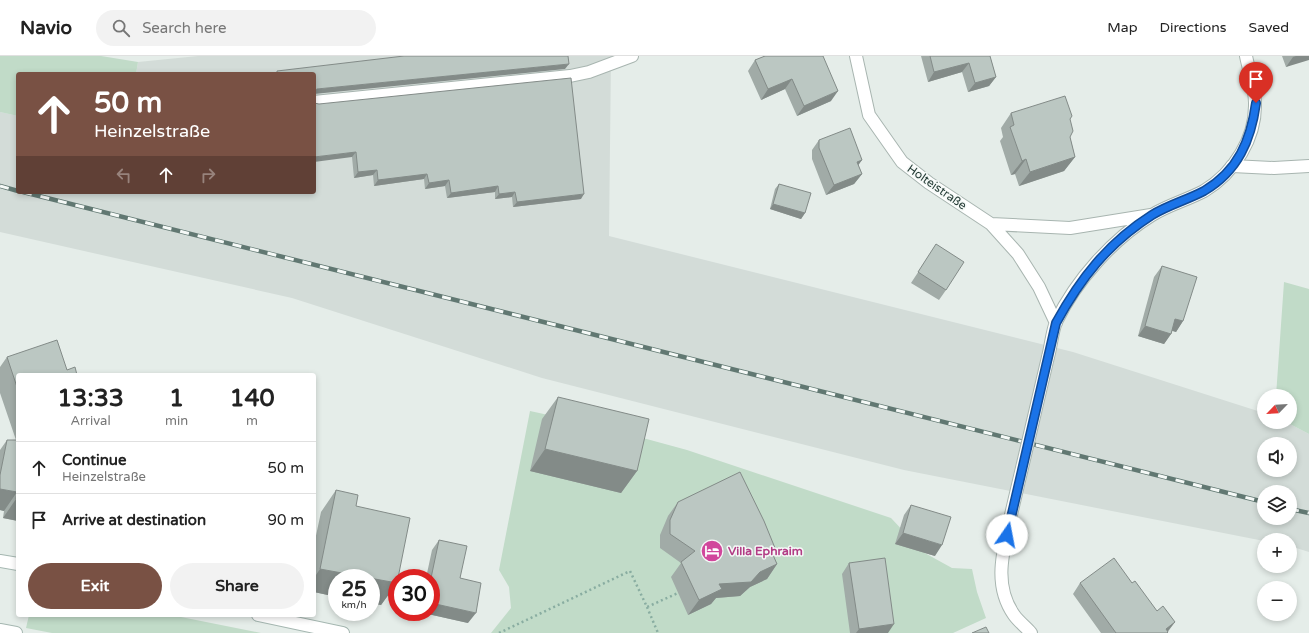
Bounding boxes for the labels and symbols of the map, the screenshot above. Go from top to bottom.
pin [1239,62,1273,103]
street label: Holteistraße [905,161,970,213]
north arrow [1257,389,1297,429]
position arrow [986,514,1028,556]
hotel icon: Villa Ephraim [699,538,725,564]
place label: Villa Ephraim [728,544,803,559]
speed limit sign: 30 [388,569,440,621]

